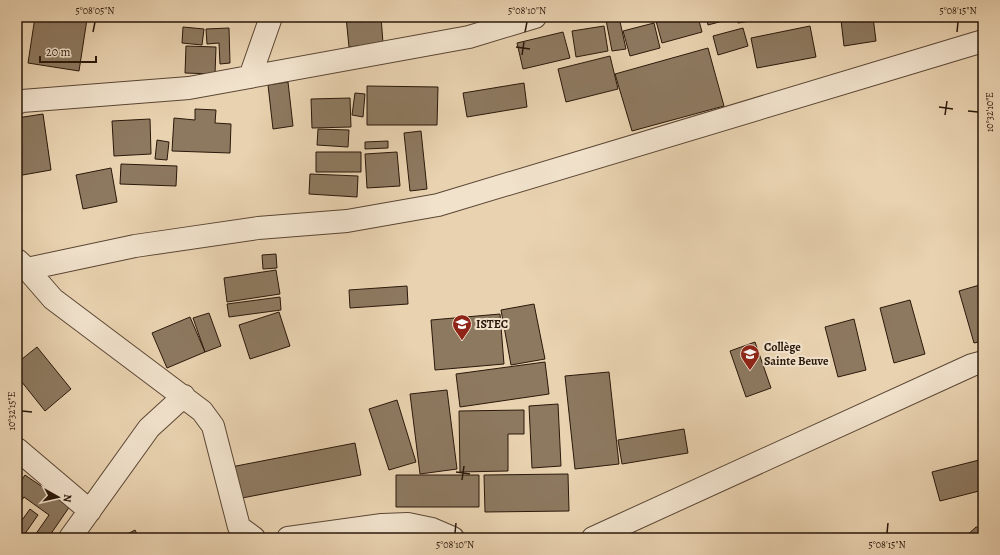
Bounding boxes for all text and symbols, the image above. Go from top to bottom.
text: 5°08'05"N [75,4,115,17]
text: 5°08'10"N [508,4,546,17]
text: 5°08'15"N [939,4,977,17]
scale bar [40,38,96,64]
text: 20 m [46,44,70,60]
text: 10°32'10"E [983,92,996,132]
school or university icon: ISTEC [451,313,473,341]
place label: ISTEC [476,316,508,332]
place label: Collège Sainte Beuve [764,339,829,369]
school or university icon: Collège Sainte Beuve [739,343,761,371]
text: 10°32'15"E [5,391,18,431]
north arrow [38,477,78,517]
text: N [59,493,75,503]
text: 5°08'10"N [436,538,474,551]
text: 5°08'15"N [868,538,906,551]

